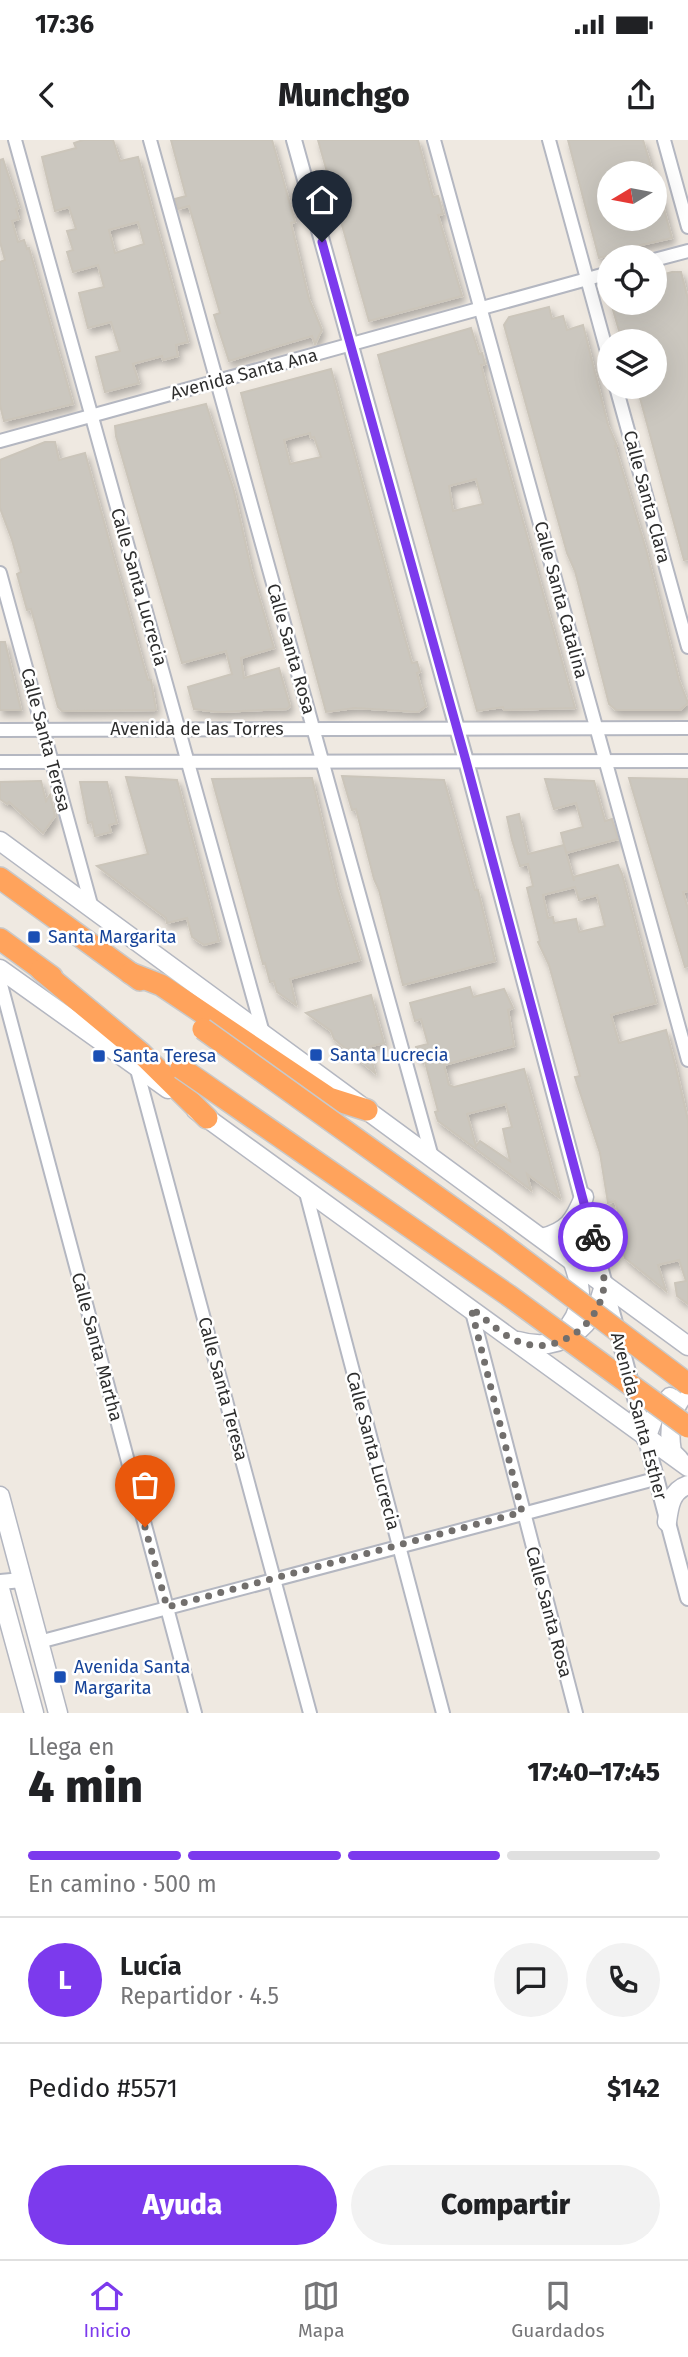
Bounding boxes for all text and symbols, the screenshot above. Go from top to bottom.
text: 17:36 [35,9,94,40]
icon: back [28,76,66,114]
text: Munchgo [278,76,410,114]
icon: share [622,76,660,114]
north arrow [597,161,667,231]
map controls [597,161,667,399]
pin [292,170,352,242]
icon: home [303,181,341,219]
button: locate [597,245,667,315]
button: layers [597,329,667,399]
street label: Avenida Santa Ana [168,344,320,404]
street label: Calle Santa Clara [619,428,675,566]
street label: Calle Santa Lucrecia [106,506,172,668]
street label: Calle Santa Catalina [529,519,593,681]
street label: Calle Santa Rosa [262,581,320,717]
street label: Calle Santa Teresa [16,666,76,814]
street label: Avenida de las Torres [110,718,284,740]
place label: Santa Margarita [48,926,177,948]
marker: Santa Margarita [26,929,42,945]
place label: Santa Lucrecia [330,1044,449,1066]
place label: Santa Teresa [113,1045,216,1067]
marker: Santa Lucrecia [308,1047,324,1063]
marker: Santa Teresa [91,1048,107,1064]
courier [558,1202,628,1272]
icon: bike [574,1218,612,1256]
street label: Calle Santa Martha [67,1270,127,1424]
street label: Calle Santa Teresa [193,1315,253,1463]
street label: Avenida Santa Esther [606,1330,672,1502]
street label: Calle Santa Lucrecia [341,1369,405,1533]
pin [115,1455,175,1527]
icon: bag [126,1466,164,1504]
street label: Calle Santa Rosa [521,1544,577,1680]
place label: Avenida Santa Margarita [74,1656,190,1699]
marker: Avenida Santa Margarita [52,1669,68,1685]
text: Llega en [28,1733,114,1761]
text: 17:40–17:45 [528,1757,660,1788]
text: 4 min [28,1759,143,1814]
text: En camino · 500 m [28,1870,217,1898]
button: chat [494,1943,568,2017]
button: phone [586,1943,660,2017]
text: Lucía [120,1951,182,1982]
text: L [58,1965,72,1996]
text: Repartidor · 4.5 [120,1982,279,2010]
text: Pedido #5571 [28,2073,178,2104]
text: $142 [607,2073,660,2104]
button: Ayuda [28,2165,337,2245]
button: Compartir [351,2165,660,2245]
tab: Inicio [83,2277,131,2342]
tab: Mapa [298,2277,344,2342]
tab: Guardados [511,2277,605,2342]

